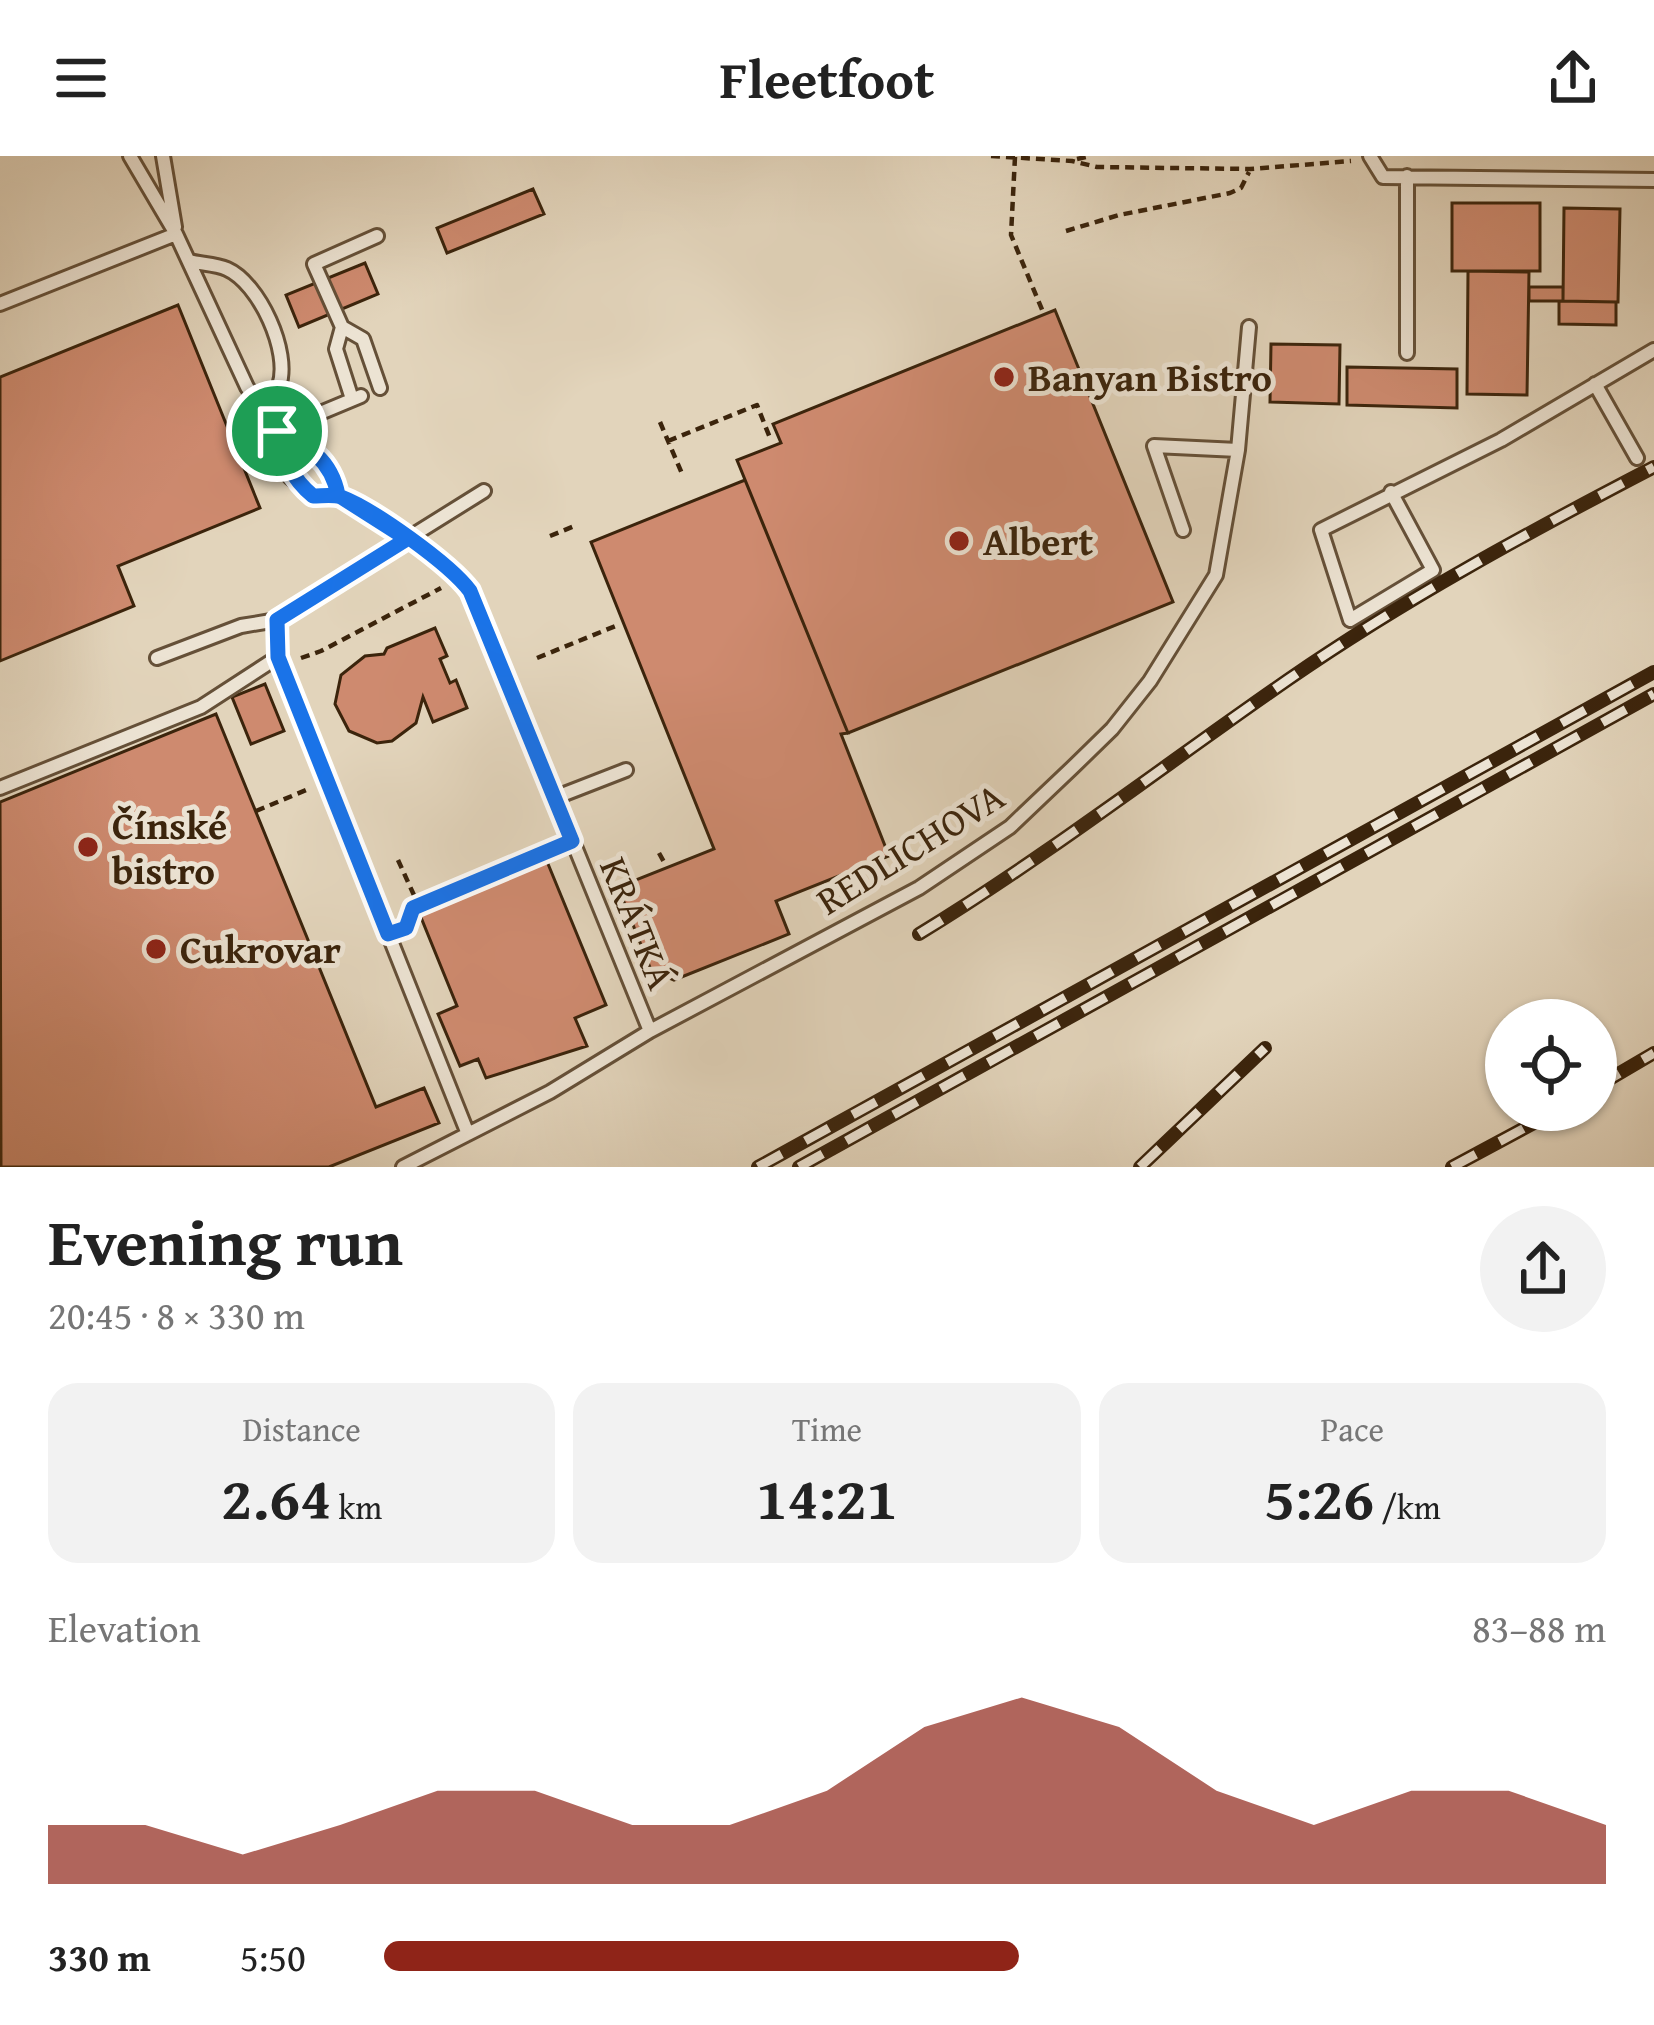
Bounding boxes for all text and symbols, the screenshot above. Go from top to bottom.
text: Fleetfoot [720,39,934,118]
icon: menu [48,45,114,111]
icon: share [1540,45,1606,111]
place label: Banyan Bistro [1028,348,1272,405]
marker: Banyan Bistro [991,364,1017,390]
pin [226,380,328,482]
icon: arrive [244,398,310,464]
place label: Albert [983,512,1093,569]
marker: Albert [946,528,972,554]
street label: REDLICHOVA [805,767,1015,928]
place label: Čínské bistro [112,796,227,898]
marker: Čínské bistro [75,834,101,860]
street label: KRÁTKÁ [586,848,691,998]
place label: Cukrovar [180,920,341,977]
marker: Cukrovar [143,936,169,962]
map controls [1485,999,1617,1131]
button: locate [1485,999,1617,1131]
text: Evening run [48,1192,403,1289]
button: share [1480,1206,1606,1332]
text: 20:45 · 8 × 330 m [48,1286,305,1343]
text: Distance [243,1405,361,1453]
text: Time [792,1405,862,1453]
text: Pace [1321,1405,1384,1453]
text: 2.64 [221,1453,331,1541]
text: 14:21 [756,1453,898,1541]
text: 5:26 [1264,1453,1374,1541]
text: km [331,1483,382,1531]
text: /km [1374,1483,1441,1531]
text: Elevation [48,1599,201,1656]
text: 83–88 m [1472,1599,1606,1656]
text: 330 m [48,1928,151,1985]
text: 5:50 [240,1928,306,1985]

